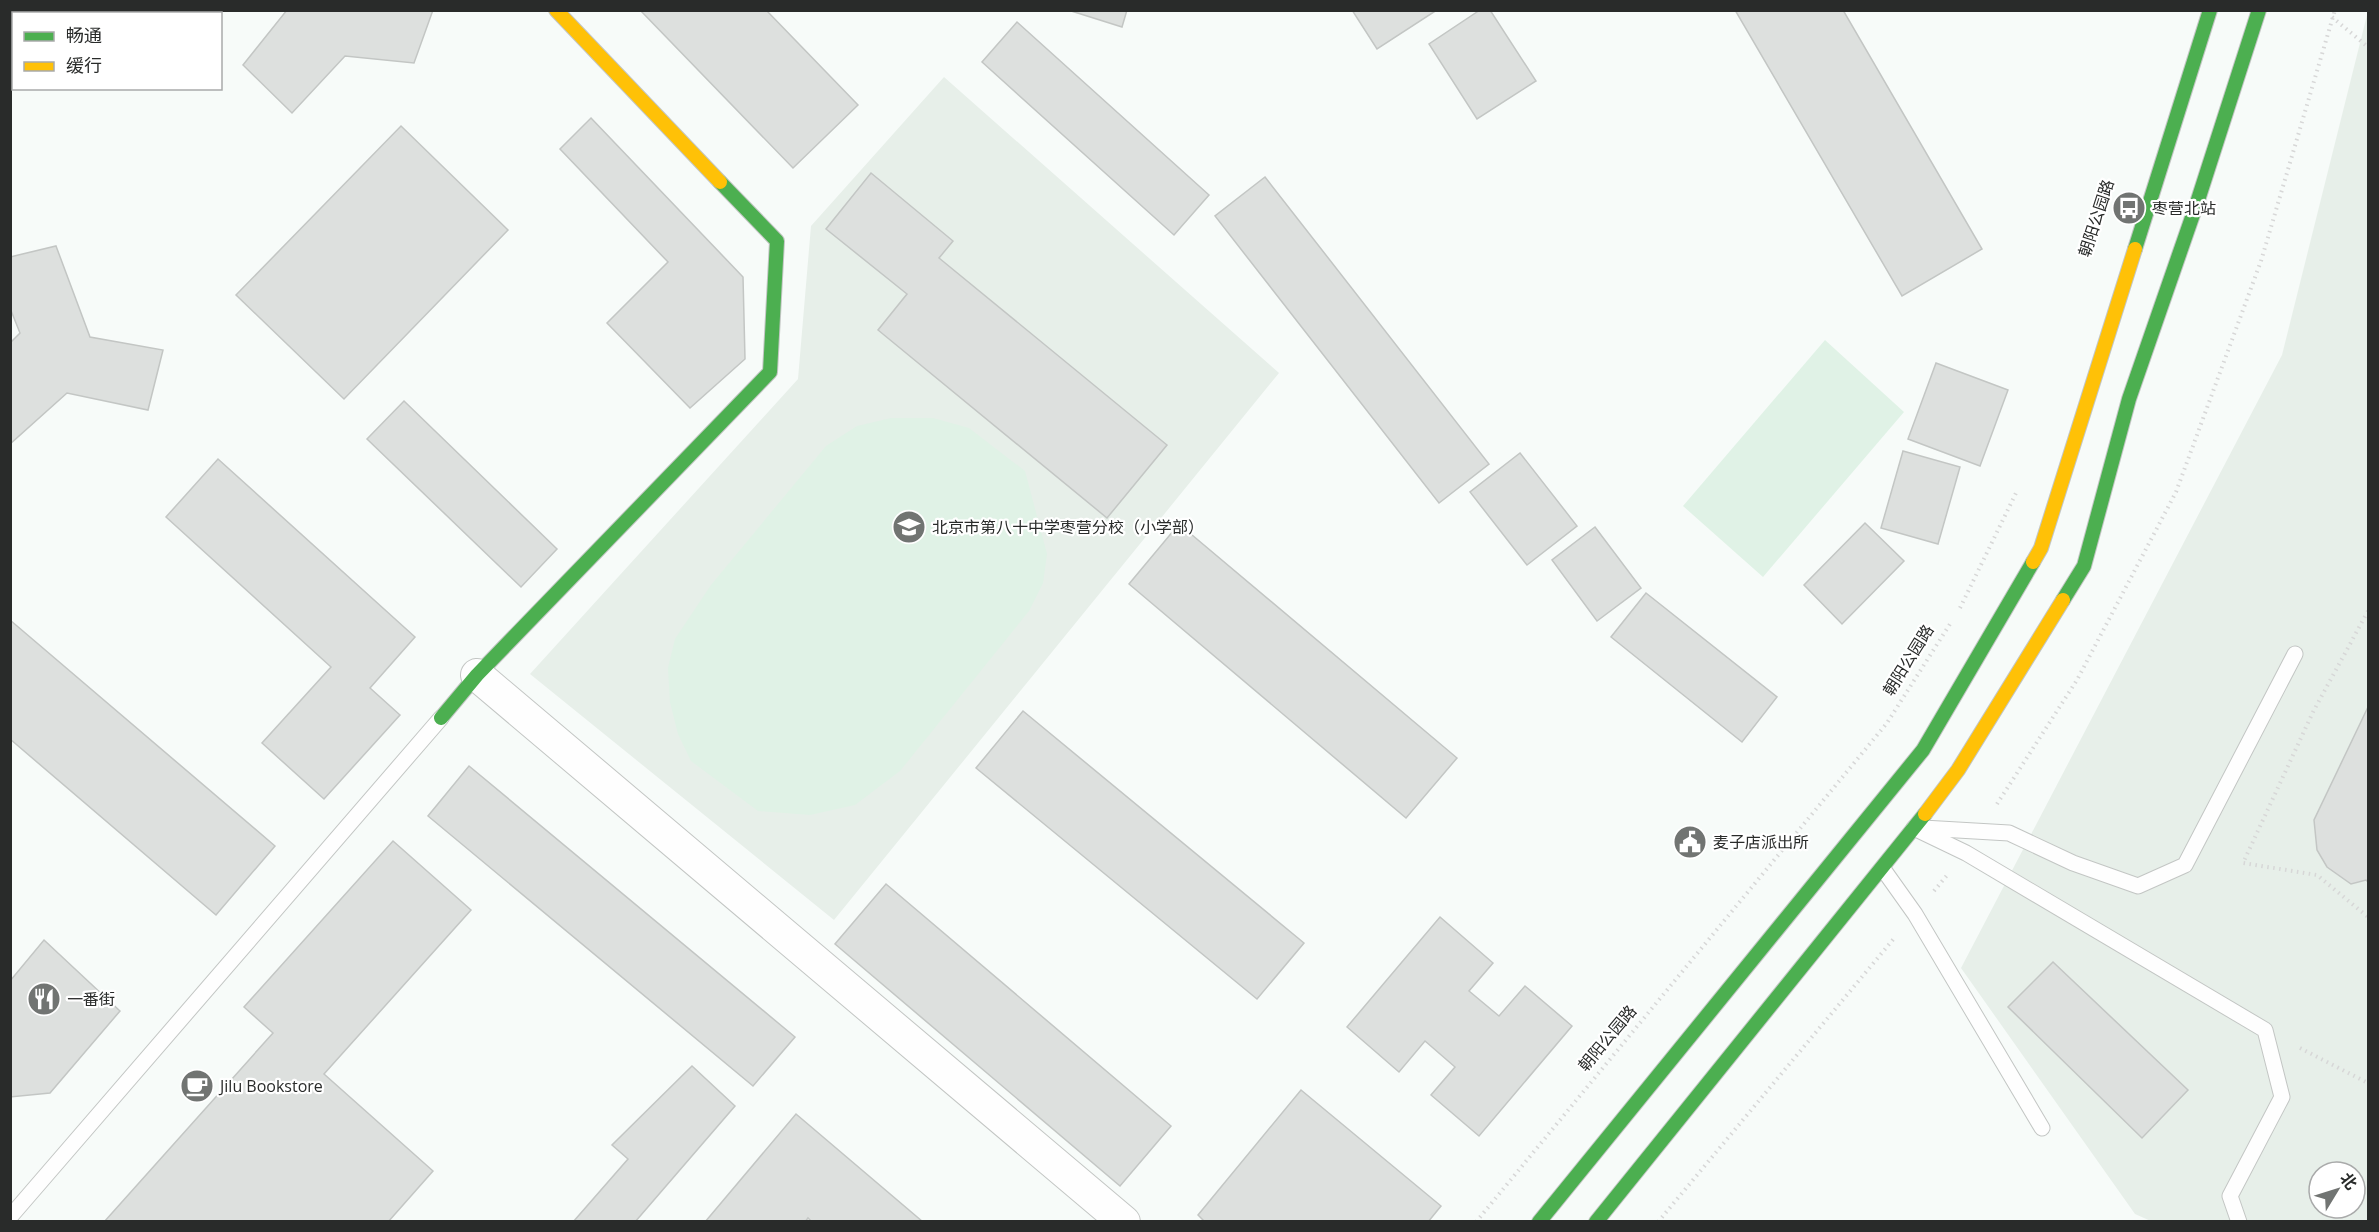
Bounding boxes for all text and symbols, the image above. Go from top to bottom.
legend [12,12,222,90]
text: 畅通 [66,23,102,47]
text: 缓行 [66,53,102,77]
street label: 朝阳公园路 [2073,177,2119,259]
bus stop icon: 枣营北站 [2111,190,2147,226]
place label: 枣营北站 [2152,197,2216,219]
school or university icon: 北京市第八十中学枣营分校（小学部） [891,509,927,545]
place label: 北京市第八十中学枣营分校（小学部） [932,516,1204,538]
street label: 朝阳公园路 [1877,620,1939,700]
public building icon: 麦子店派出所 [1672,824,1708,860]
place label: 麦子店派出所 [1713,831,1809,853]
restaurant icon: 一番街 [26,981,62,1017]
place label: 一番街 [67,988,115,1010]
street label: 朝阳公园路 [1573,1000,1641,1076]
cafe icon: Jilu Bookstore [179,1068,215,1104]
place label: Jilu Bookstore [218,1075,323,1097]
north arrow [2307,1160,2367,1220]
text: 北 [2335,1168,2362,1194]

